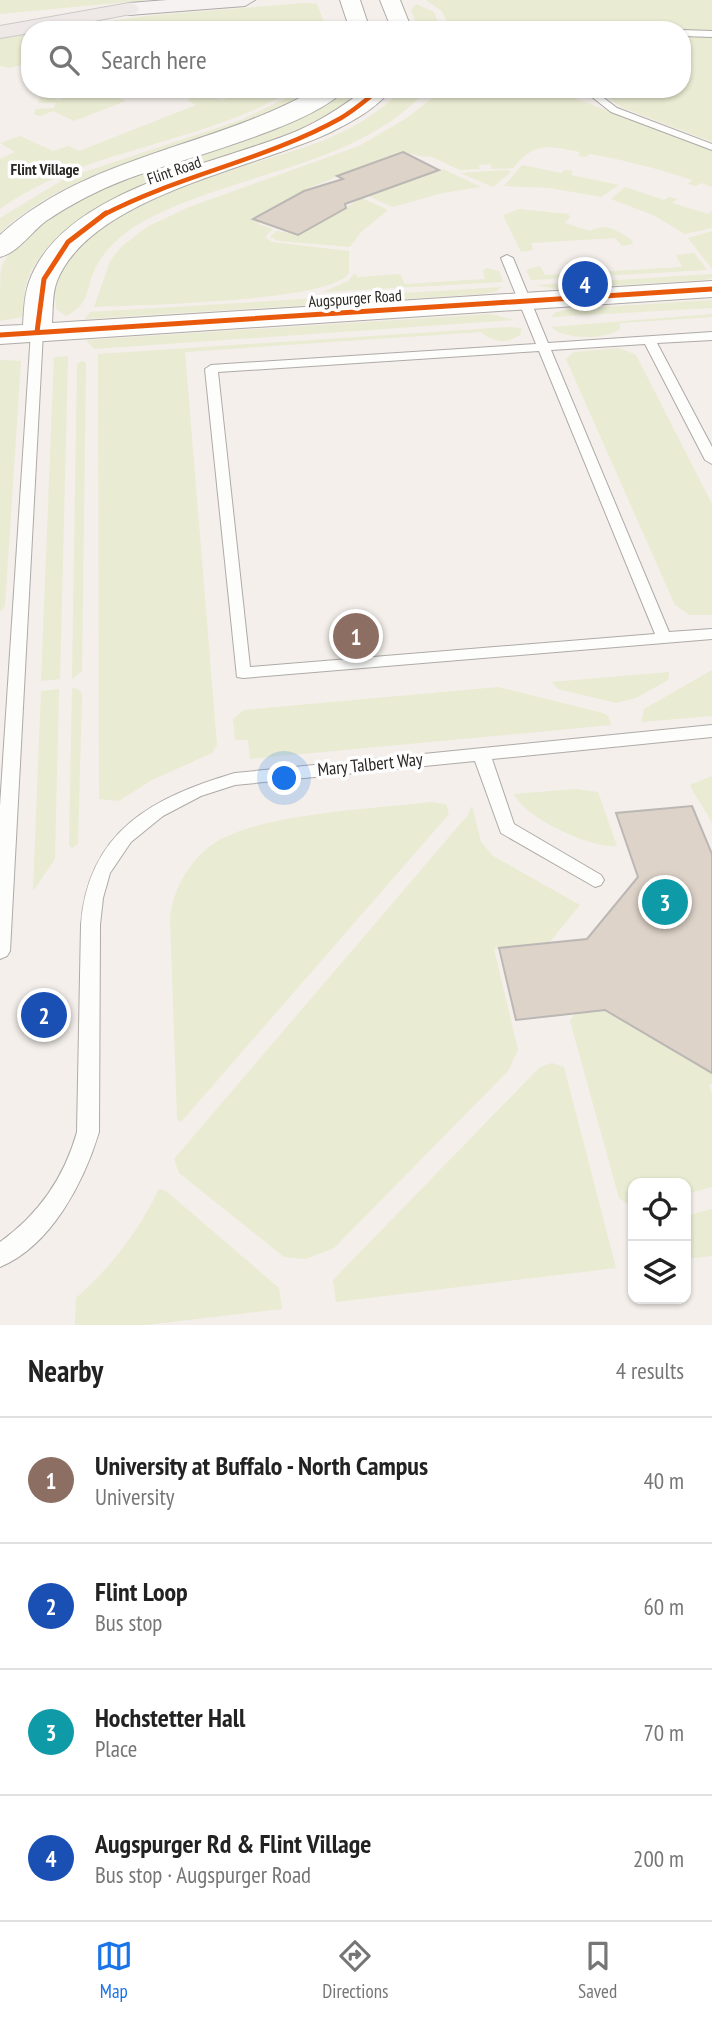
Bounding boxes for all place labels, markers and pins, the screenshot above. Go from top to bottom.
pin: 4 [562,258,608,310]
pin: 1 [333,610,379,662]
pin: 3 [642,876,688,928]
pin: 2 [21,989,67,1041]

